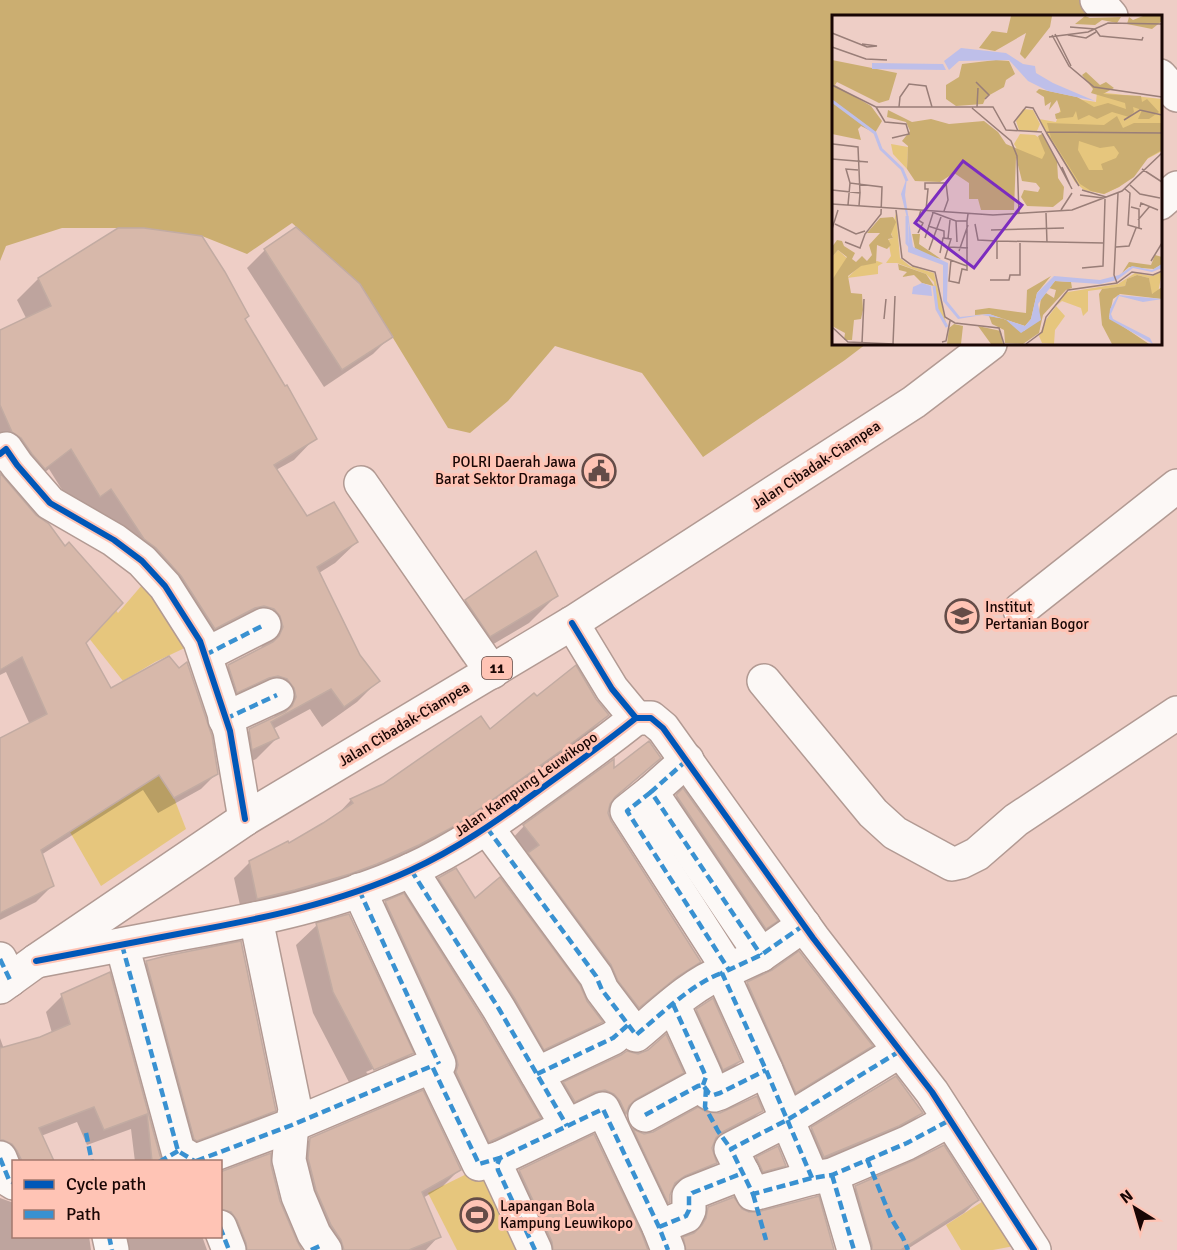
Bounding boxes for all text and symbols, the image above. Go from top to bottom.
inset map [832,15,1162,345]
street label: Jalan Cibadak-Ciampea [748,417,884,513]
place label: POLRI Daerah Jawa Barat Sektor Dramaga [435,453,576,488]
public building icon: POLRI Daerah Jawa Barat Sektor Dramaga [581,453,617,489]
school or university icon: Institut Pertanian Bogor [944,598,980,634]
place label: Institut Pertanian Bogor [985,598,1089,633]
road number: 11 [482,657,512,679]
street label: Jalan Cibadak-Ciampea [335,678,473,770]
street label: Jalan Kampung Leuwikopo [451,728,601,840]
legend [12,1160,222,1238]
text: Cycle path [66,1173,146,1195]
north arrow [1105,1178,1165,1238]
text: N [1116,1185,1137,1208]
sports icon: Lapangan Bola Kampung Leuwikopo [459,1197,495,1233]
place label: Lapangan Bola Kampung Leuwikopo [500,1197,633,1232]
text: Path [66,1203,101,1225]

